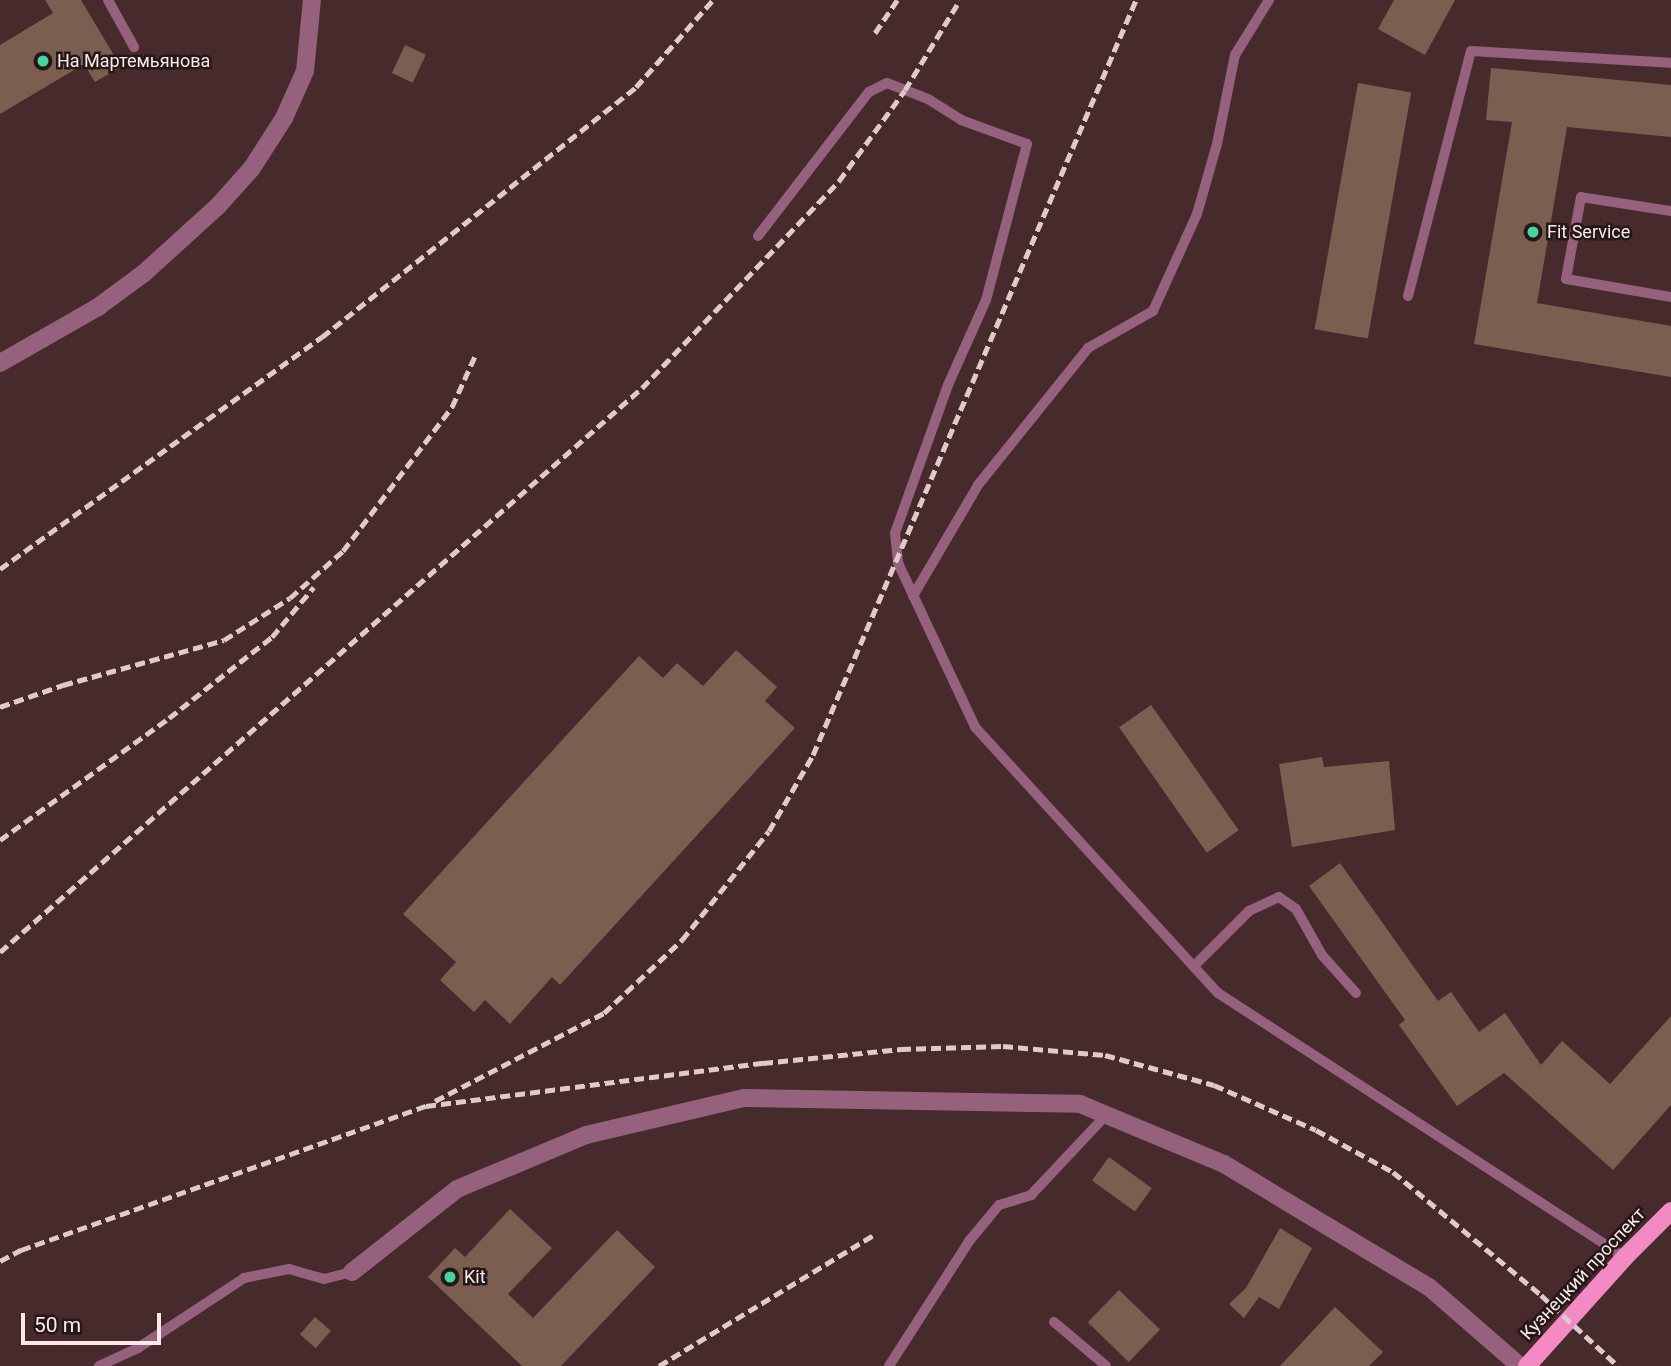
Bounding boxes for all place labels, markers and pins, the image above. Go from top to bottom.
place label: На Мартемьянова [57,50,210,72]
marker: На Мартемьянова [35,53,51,69]
place label: Fit Service [1547,221,1630,243]
marker: Fit Service [1525,224,1541,240]
place label: Kit [464,1266,486,1288]
marker: Kit [442,1269,458,1285]

